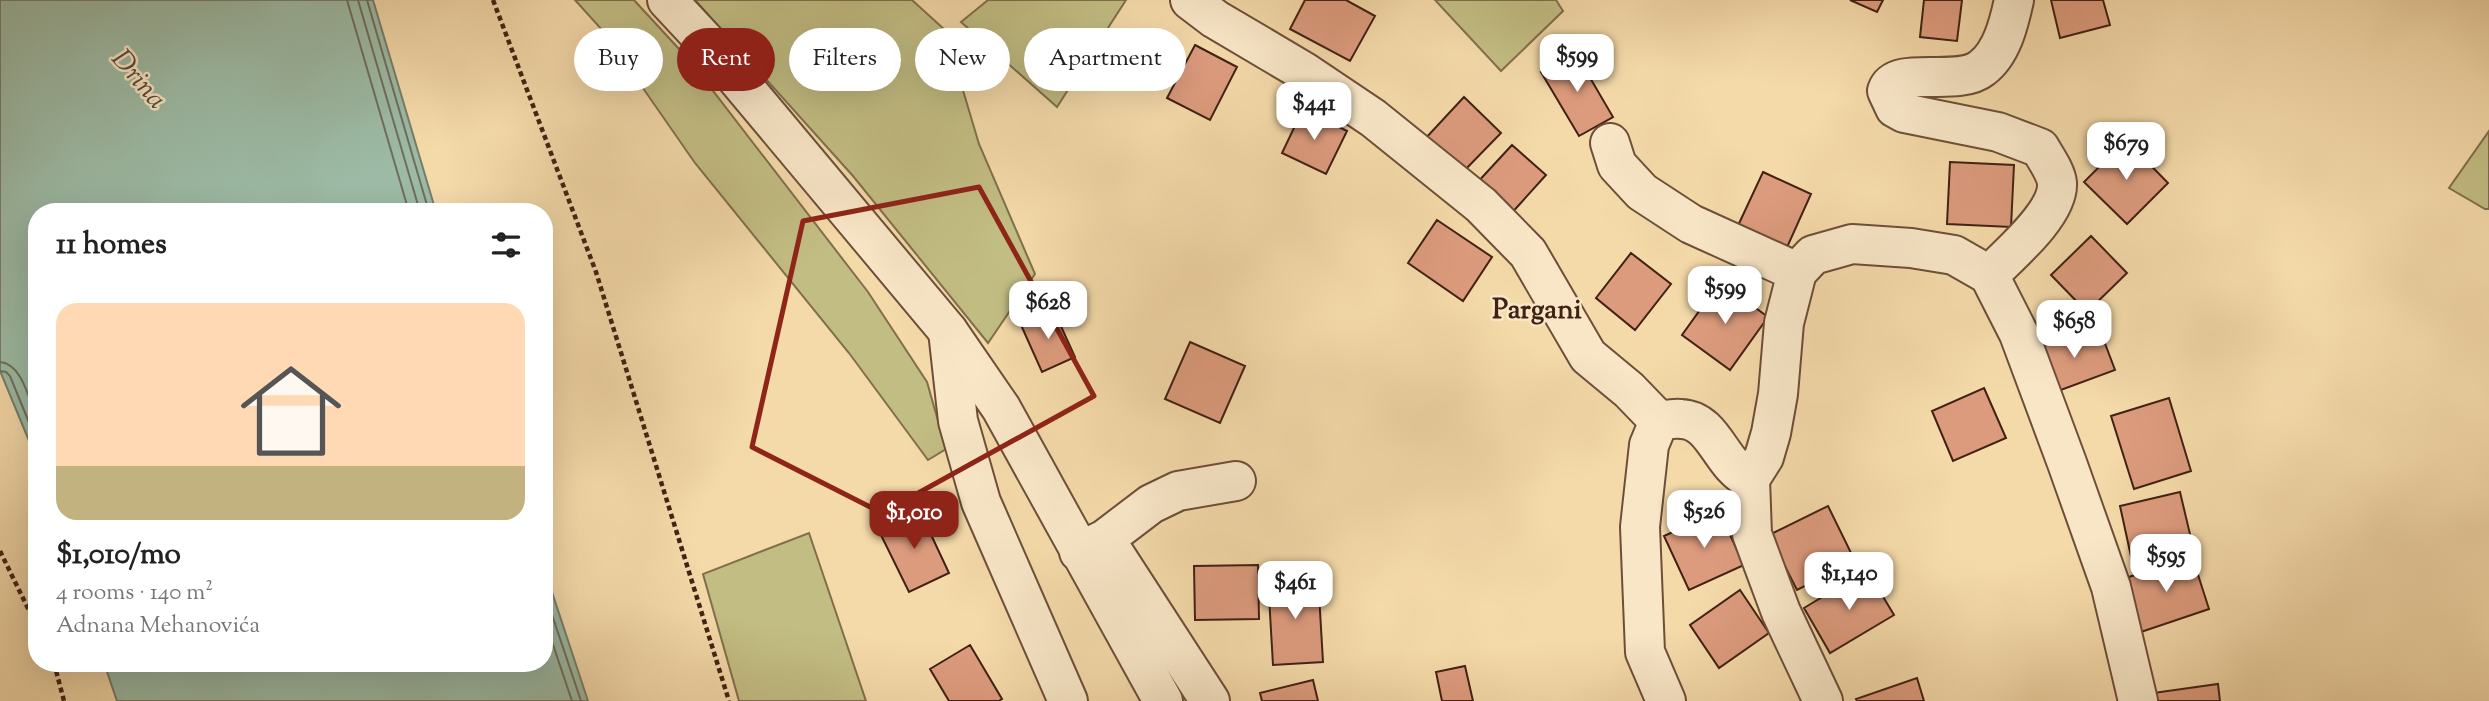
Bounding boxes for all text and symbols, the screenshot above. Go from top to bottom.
chip: Buy [574,28,663,91]
chip: Rent [677,28,775,91]
chip: Filters [789,28,901,91]
chip: New [915,28,1010,91]
chip: Apartment [1024,28,1186,91]
pin: $599 [1536,34,1618,94]
text: $599 [1556,40,1598,73]
water label: Drina [101,41,175,119]
pin: $441 [1273,82,1355,142]
text: $441 [1292,88,1336,121]
pin: $679 [2085,122,2167,182]
text: $679 [2103,128,2149,161]
text: 11 homes [56,224,167,267]
icon: filters [487,226,525,264]
pin: $599 [1684,266,1766,326]
text: $599 [1704,272,1746,305]
pin: $628 [1007,282,1089,341]
text: $628 [1025,287,1071,320]
district label: Pargani [1492,291,1582,331]
pin: $658 [2033,300,2115,360]
text: $658 [2052,306,2096,339]
icon: home [228,348,354,474]
pin: $526 [1663,490,1745,550]
pin: $1,010 [857,491,971,551]
text: $526 [1683,496,1725,529]
text: $1,010 [886,497,942,530]
text: $1,010/mo [56,534,181,577]
pin: $595 [2125,534,2207,594]
text: $595 [2146,540,2186,573]
pin: $1,140 [1792,552,1906,612]
text: $1,140 [1820,558,1878,591]
pin: $461 [1254,562,1336,621]
text: $461 [1274,567,1316,600]
text: 4 rooms · 140 m² [56,577,213,610]
text: Adnana Mehanovića [56,610,260,643]

